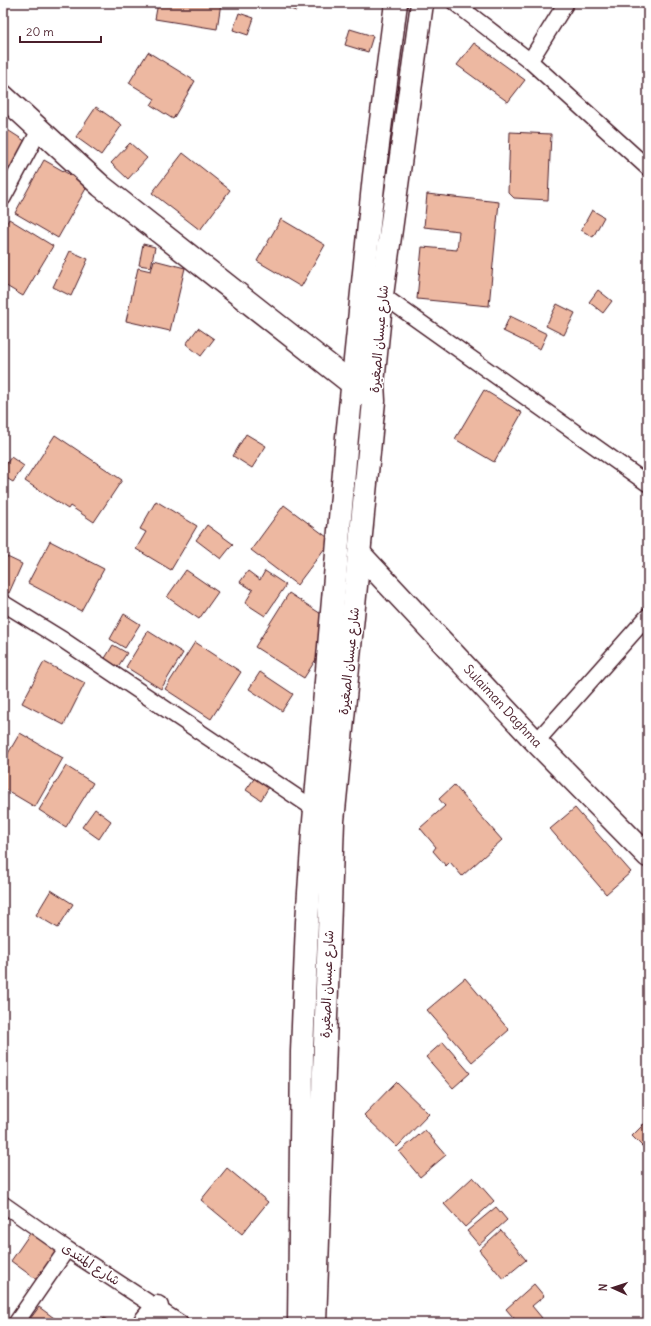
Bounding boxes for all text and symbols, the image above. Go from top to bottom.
scale bar [20,18,101,44]
text: 20 m [26,24,54,39]
street label: شارع عبسان الصغيرة [366,284,393,394]
street label: شارع عبسان الصغيرة [335,606,364,716]
street label: Sulaiman Daghma [460,661,546,751]
street label: شارع عبسان الصغيرة [317,930,338,1038]
street label: شارع المنتدى [58,1239,123,1290]
north arrow [593,1268,633,1308]
text: N [596,1283,610,1292]

